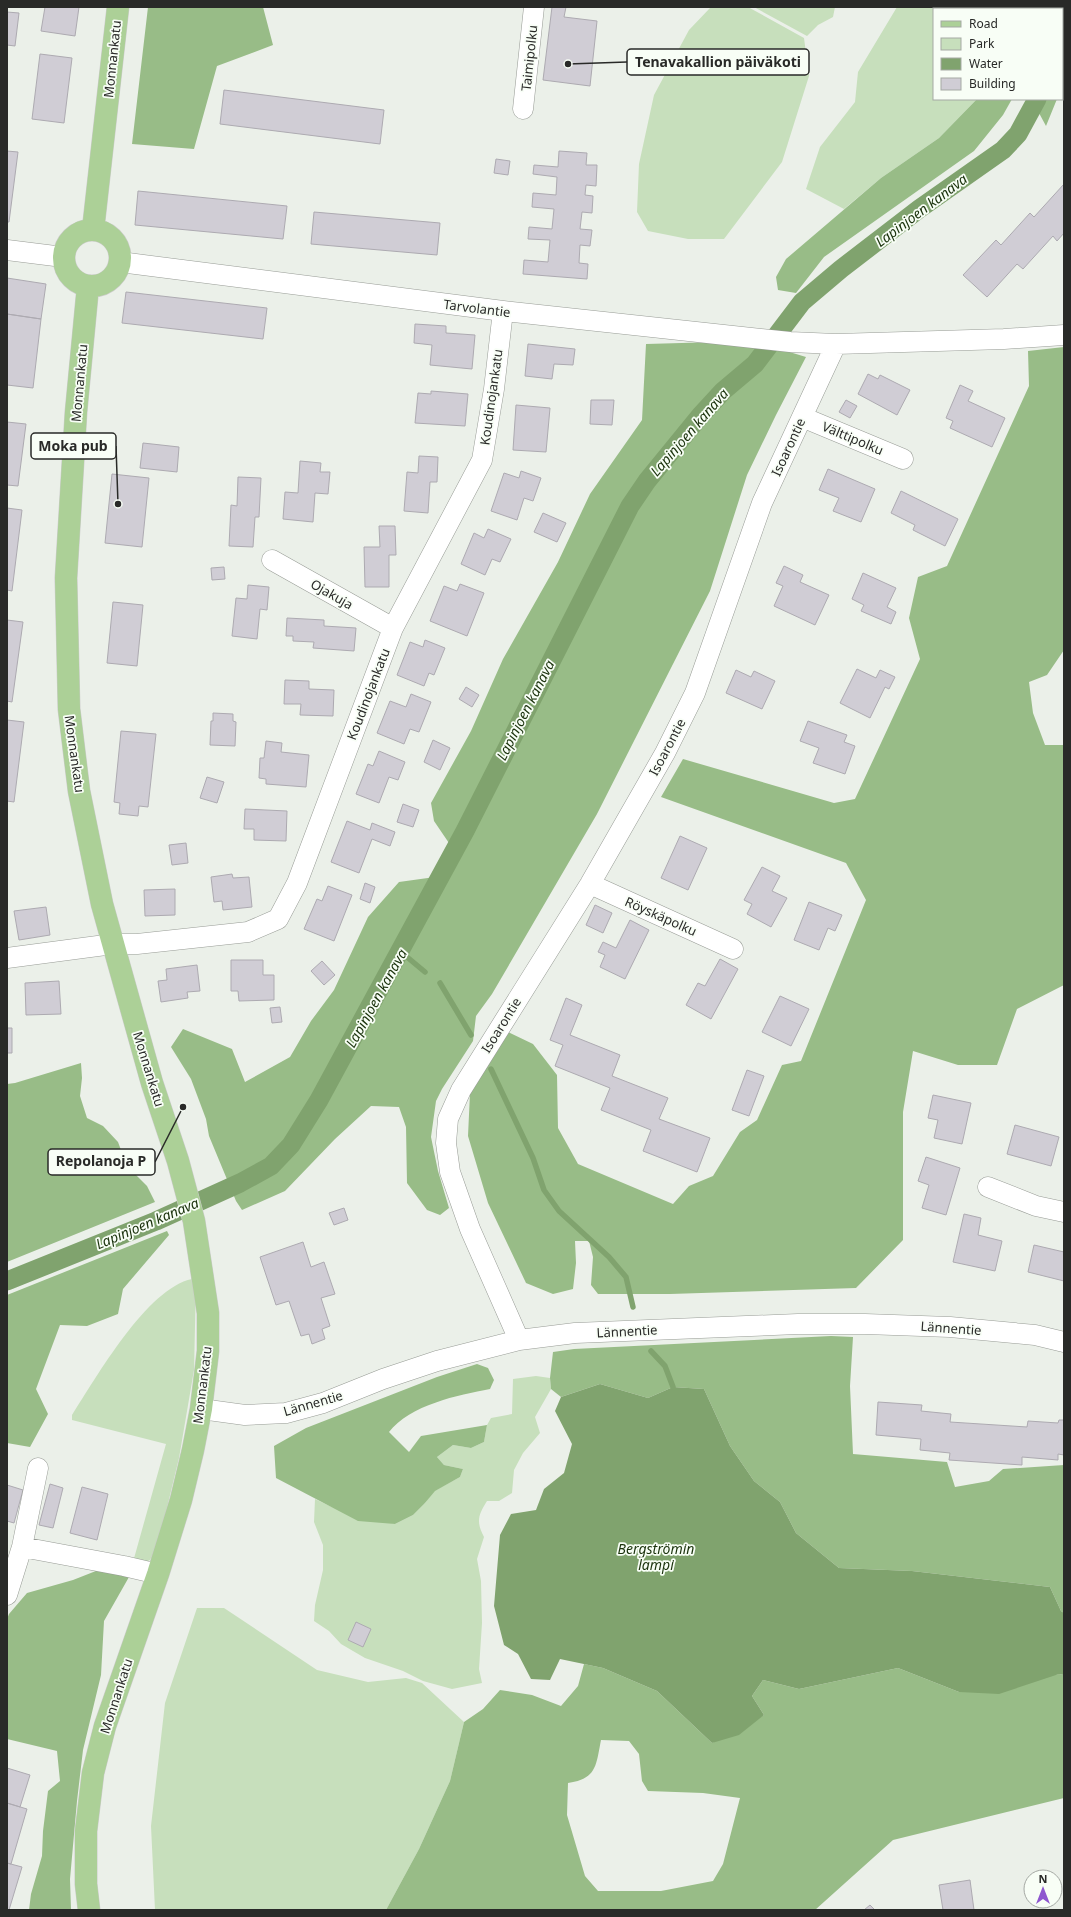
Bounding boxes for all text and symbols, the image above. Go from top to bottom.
legend [933,8,1063,100]
text: Road [969,15,998,32]
street label: Monnankatu [99,19,125,99]
street label: Taimipolku [517,24,541,92]
text: Park [969,35,995,52]
callout: Tenavakallion päiväkoti [627,49,809,75]
text: Tenavakallion päiväkoti [635,52,801,71]
text: Water [969,55,1003,72]
text: Building [969,75,1016,92]
water label: Lapinjoen kanava [871,169,971,251]
street label: Tarvolantie [442,295,512,321]
street label: Monnankatu [67,343,91,423]
street label: Koudinojankatu [475,348,507,446]
water label: Lapinjoen kanava [646,384,732,480]
street label: Isoarontie [767,415,809,479]
street label: Välttipolku [820,417,886,459]
callout: Moka pub [31,433,116,459]
text: Moka pub [38,436,108,455]
street label: Ojakuja [307,575,357,613]
street label: Koudinojankatu [342,646,394,742]
water label: Lapinjoen kanava [492,657,558,763]
street label: Monnankatu [61,714,89,794]
street label: Isoarontie [644,715,690,779]
street label: Röyskäpolku [622,892,700,940]
water label: Lapinjoen kanava [341,945,411,1051]
street label: Isoarontie [477,994,525,1056]
street label: Monnankatu [129,1029,169,1109]
callout: Repolanoja P [48,1149,155,1175]
text: Repolanoja P [56,1151,147,1170]
water label: Lapinjoen kanava [93,1193,201,1253]
street label: Lännentie [920,1317,982,1339]
street label: Lännentie [596,1320,658,1342]
street label: Monnankatu [188,1345,216,1425]
street label: Lännentie [281,1386,345,1420]
water label: Bergströmin lampi [618,1539,694,1574]
street label: Monnankatu [95,1656,137,1736]
north arrow [1023,1869,1063,1909]
text: N [1039,1871,1047,1886]

